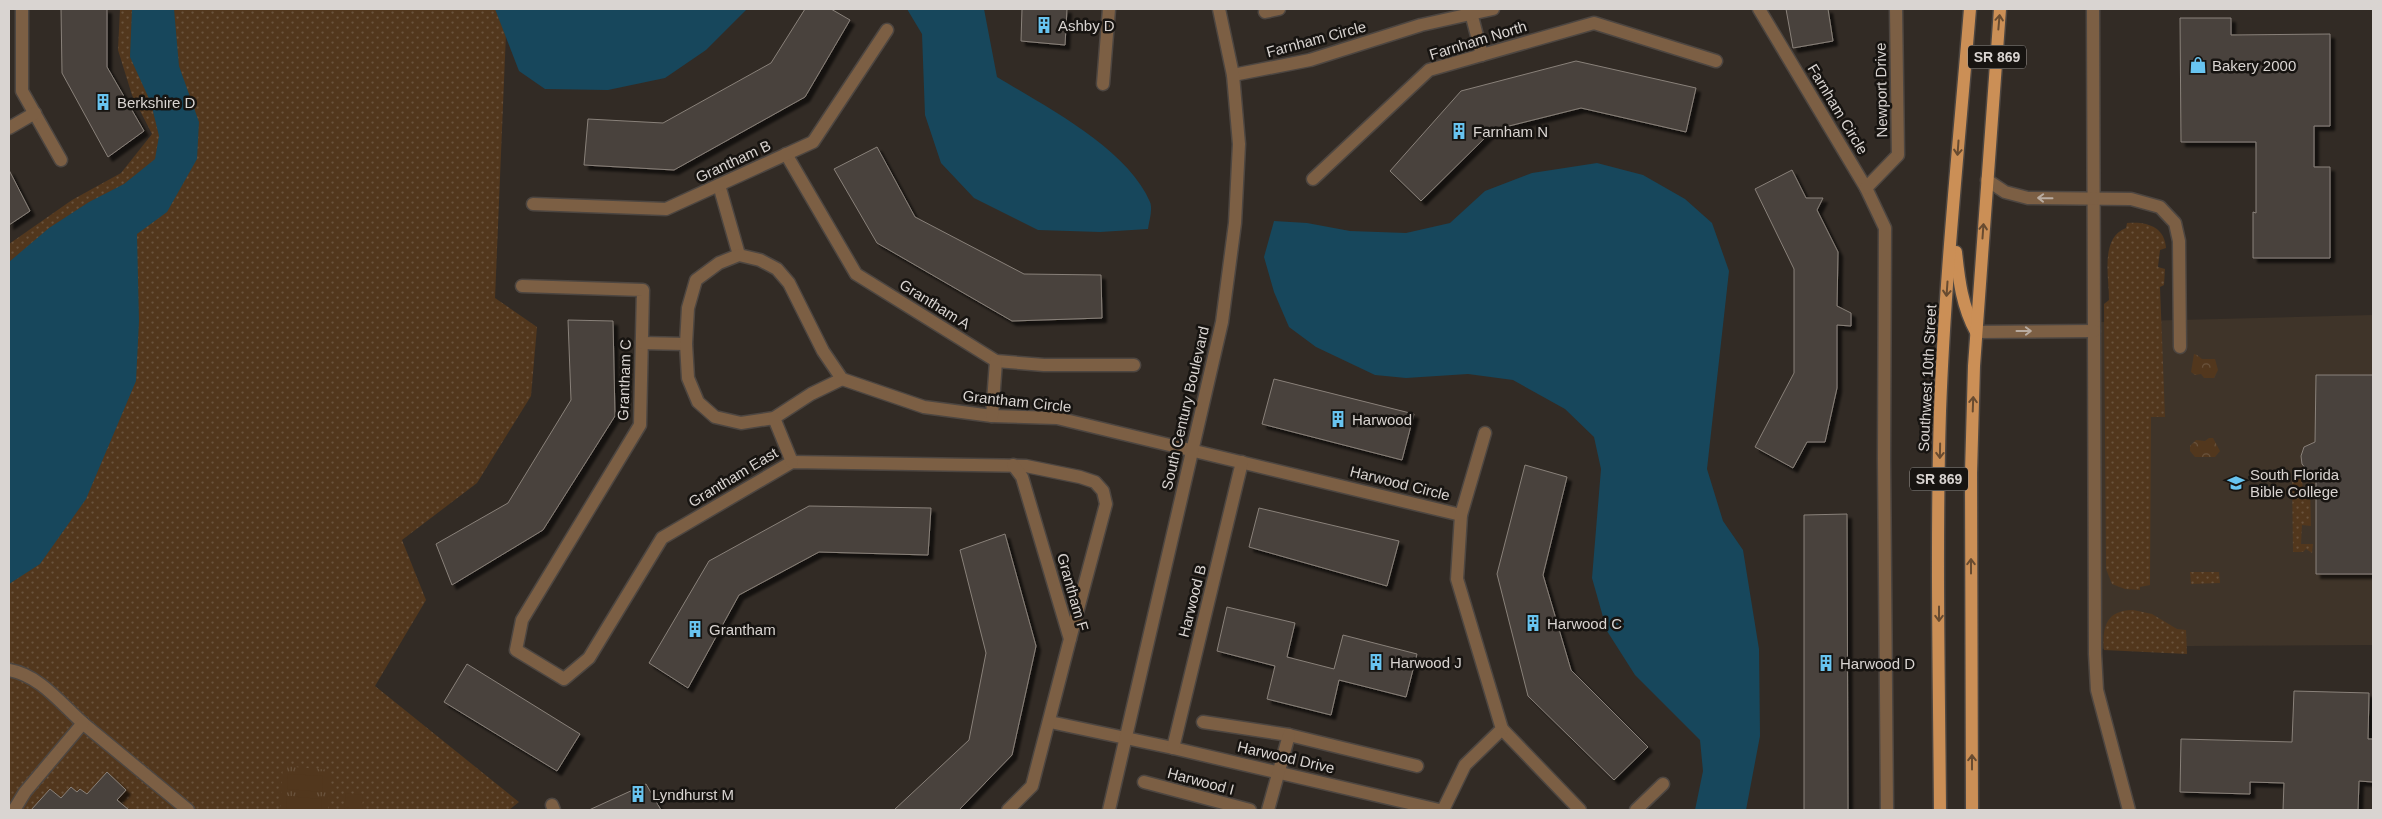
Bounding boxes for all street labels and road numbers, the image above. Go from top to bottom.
street label: Farnham North [1427,17,1529,63]
street label: Farnham Circle [1264,18,1368,60]
street label: Newport Drive [1872,42,1890,138]
road number: SR 869 [1968,46,2026,68]
street label: Farnham Circle [1804,61,1872,157]
street label: Grantham B [693,136,773,186]
street label: Grantham A [897,276,973,332]
street label: Southwest 10th Street [1915,303,1939,452]
street label: South Century Boulevard [1158,324,1212,492]
street label: Grantham C [614,339,634,421]
street label: Grantham Circle [962,387,1072,415]
street label: Grantham East [685,443,781,510]
street label: Harwood Circle [1348,462,1452,504]
road number: SR 869 [1910,468,1968,490]
street label: Grantham F [1054,551,1092,633]
street label: Harwood B [1175,563,1209,639]
street label: Harwood Drive [1236,738,1336,776]
street label: Harwood I [1166,764,1236,798]

